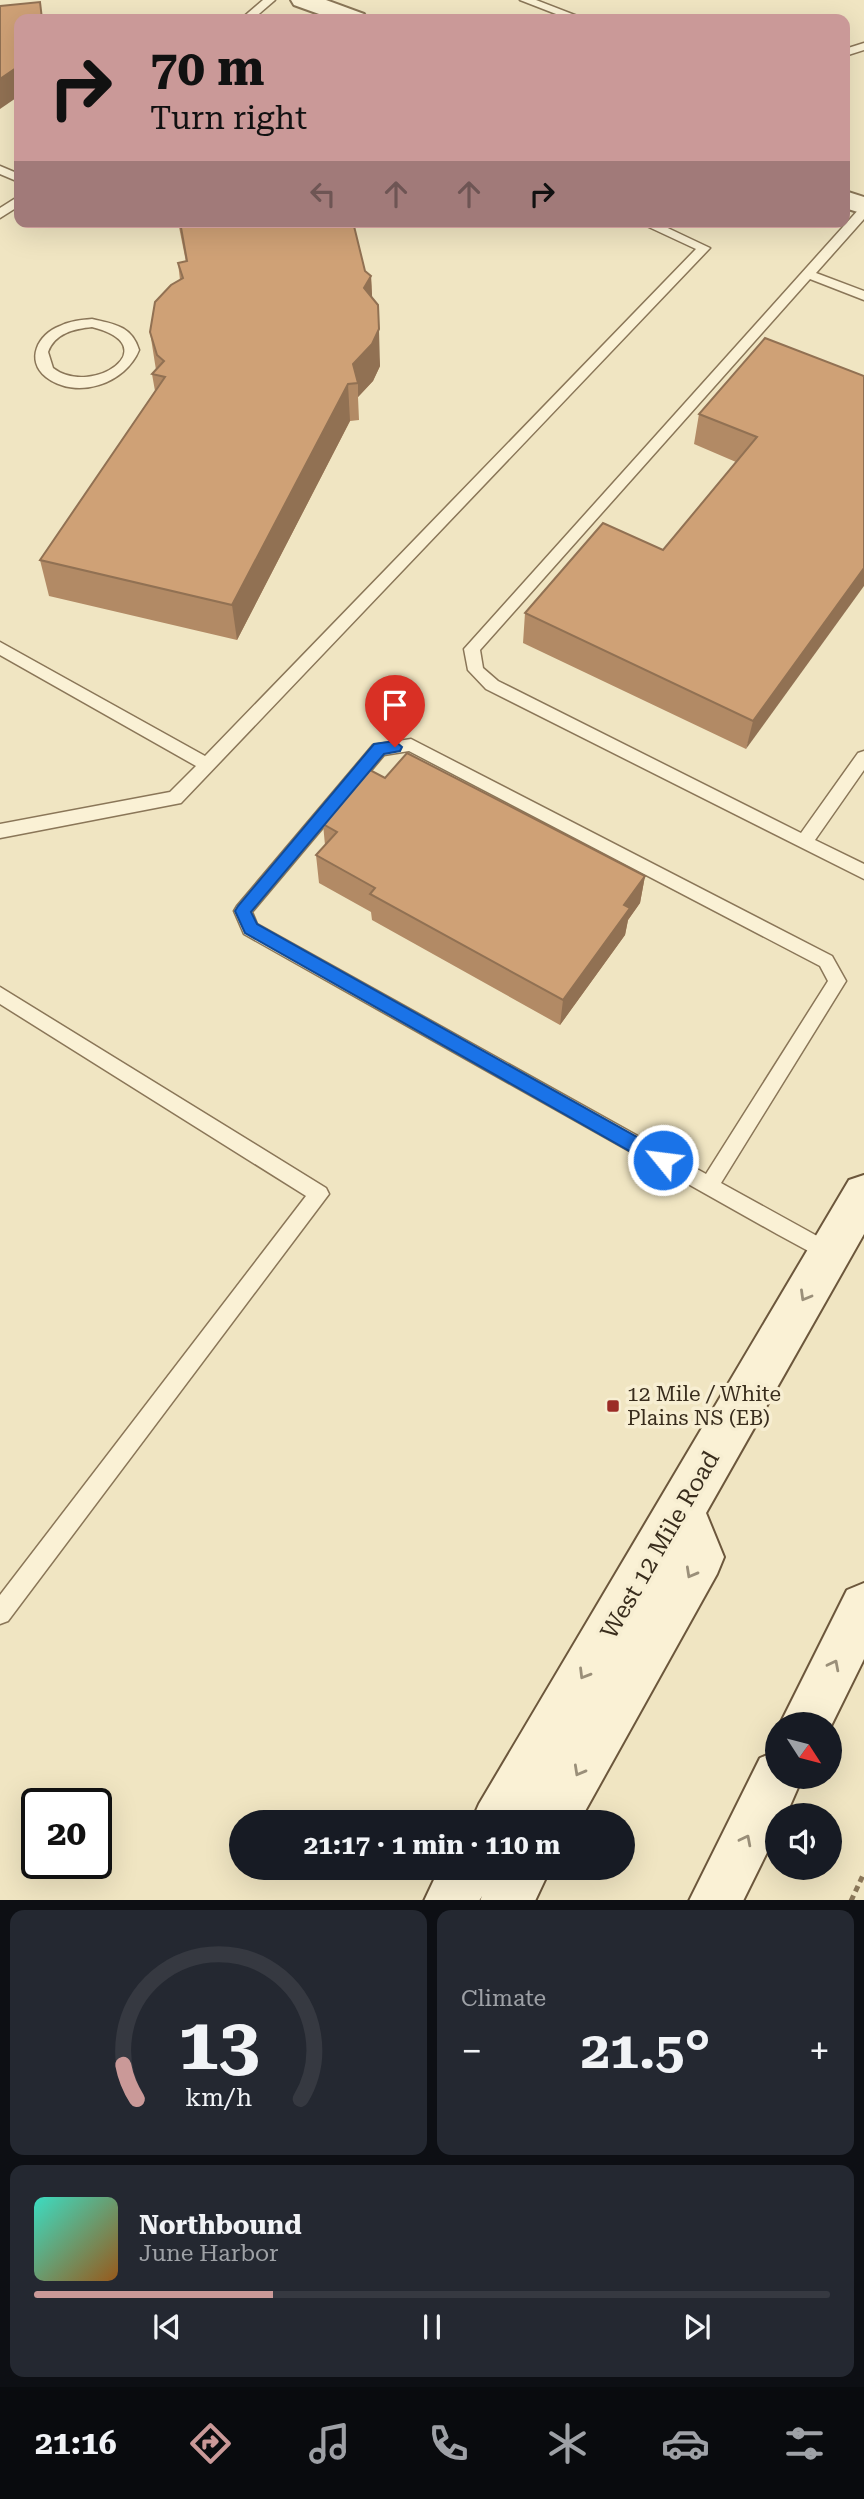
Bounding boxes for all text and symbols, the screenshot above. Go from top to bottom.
text: 70 m [150,40,265,97]
icon: right [35,42,126,133]
text: Turn right [150,99,307,137]
icon: left [304,175,342,213]
icon: ahead [377,175,415,213]
icon: ahead [450,175,488,213]
icon: right [523,175,561,213]
pin [365,675,425,747]
icon: arrive [376,686,414,724]
position arrow [626,1123,700,1197]
one-way arrow [800,1288,813,1301]
place label: 12 Mile / White Plains NS (EB) [627,1382,781,1430]
marker: 12 Mile / White Plains NS (EB) [605,1398,621,1414]
street label: West 12 Mile Road [595,1446,725,1644]
one-way arrow [686,1566,699,1578]
one-way arrow [826,1660,840,1672]
one-way arrow [579,1667,592,1680]
north arrow [765,1712,842,1788]
map controls [765,1712,842,1880]
one-way arrow [574,1764,587,1777]
speed limit sign: 20 [21,1788,112,1879]
button: sound [765,1803,842,1880]
text: 21:17 · 1 min · 110 m [304,1830,560,1860]
one-way arrow [737,1835,751,1847]
text: Climate [461,1985,546,2012]
text: 13 [178,2002,259,2087]
text: 21.5° [581,2020,710,2081]
text: − [461,2029,482,2073]
text: + [809,2029,830,2073]
text: km/h [185,2082,252,2111]
text: Northbound [139,2210,302,2240]
text: June Harbor [139,2240,279,2267]
icon: previous [148,2308,186,2346]
icon: pause [413,2308,451,2346]
icon: next [678,2308,716,2346]
icon: directions [186,2419,235,2468]
icon: music [305,2419,354,2468]
icon: phone [424,2419,473,2468]
icon: climate [543,2419,592,2468]
icon: car [661,2419,710,2468]
icon: filters [780,2419,829,2468]
text: 21:16 [35,2424,117,2462]

